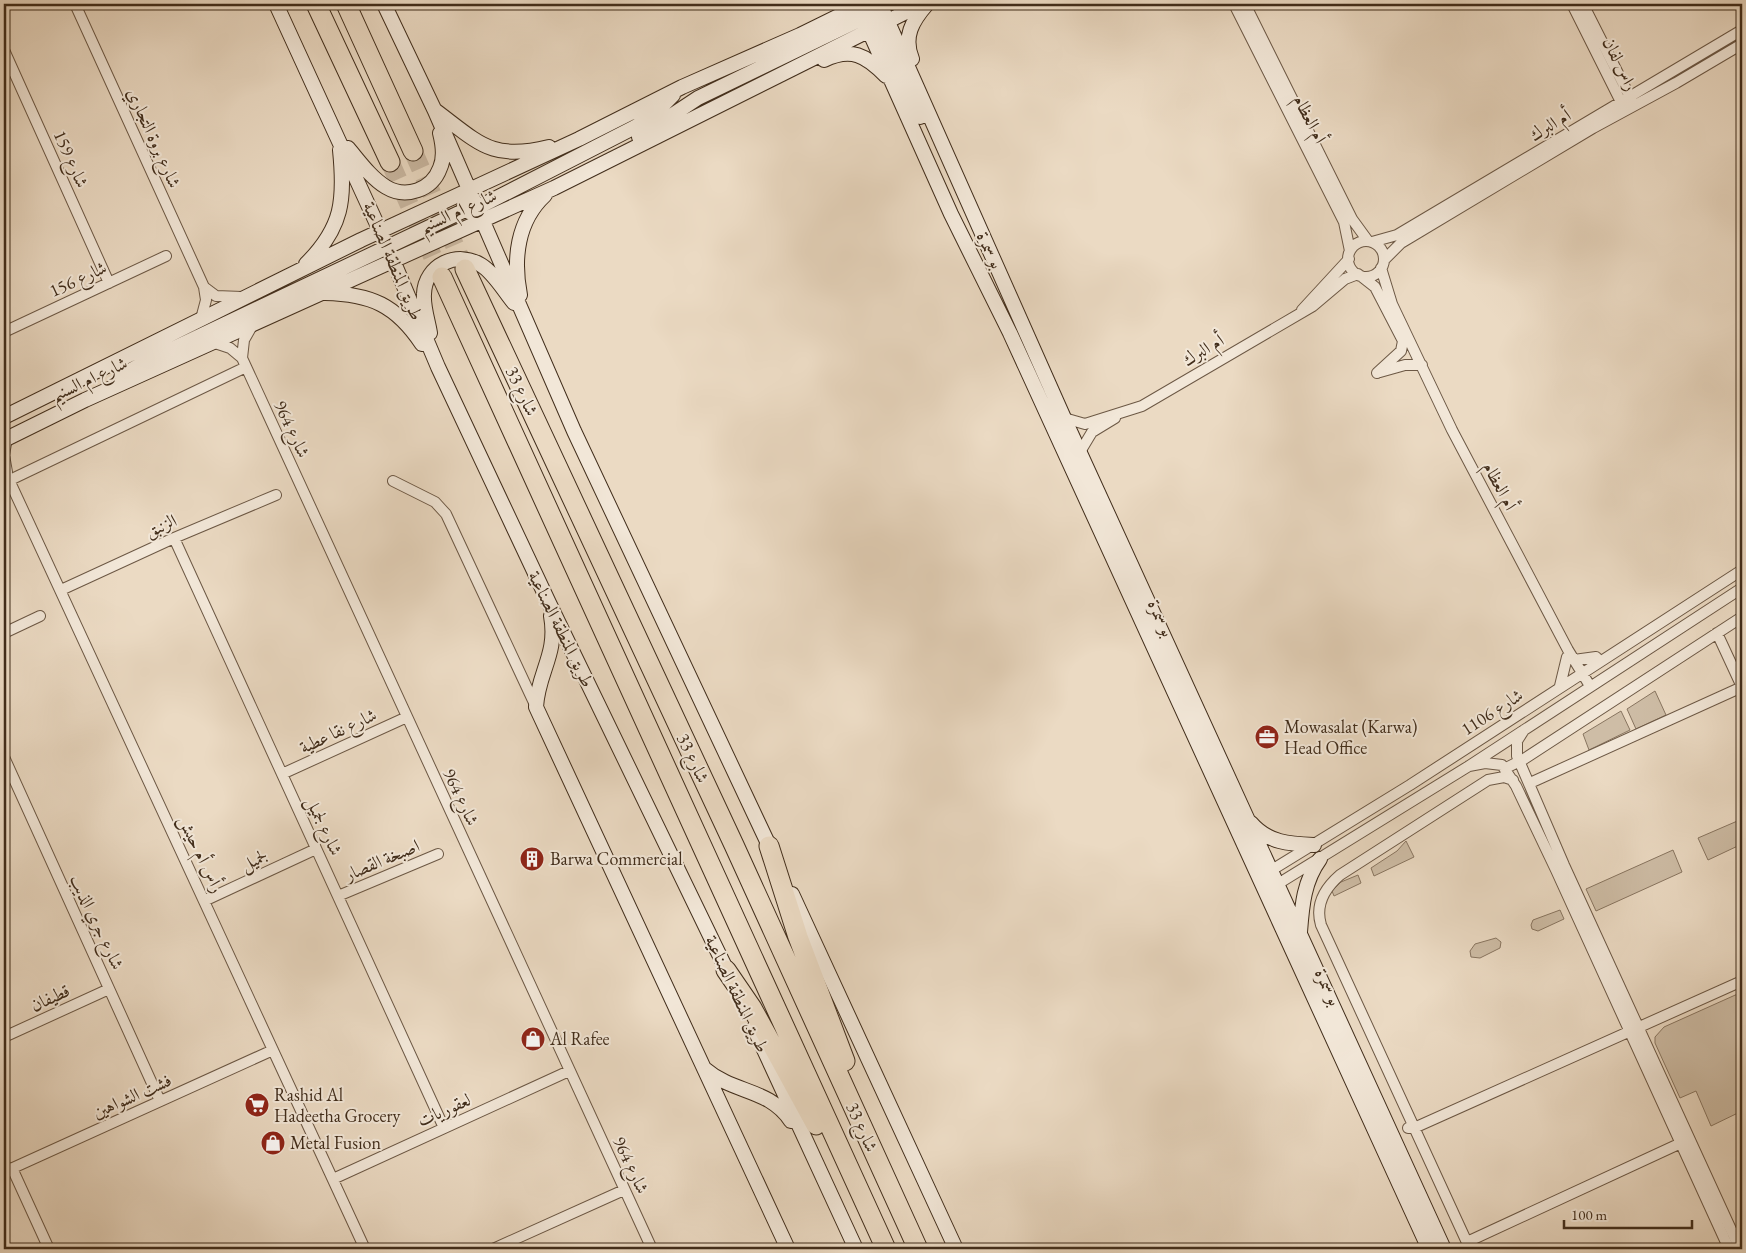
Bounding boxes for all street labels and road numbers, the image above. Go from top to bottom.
street label: راس لفان [1598,33,1643,94]
street label: شارع بروة التجاري [119,84,187,193]
street label: أم العظام [1284,90,1334,150]
street label: أم البرك [1524,102,1578,150]
street label: شارع 159 [45,126,94,193]
street label: شارع ام السنيم [416,183,503,244]
street label: طريق المنطقة الصناعية [357,198,429,324]
street label: بو سمرة [971,227,1009,273]
street label: شارع 156 [45,255,112,305]
street label: أم البرك [1177,327,1231,375]
street label: شارع ام السنيم [47,351,134,413]
street label: شارع 33 [497,362,544,421]
street label: شارع 964 [266,396,316,463]
street label: أم العظام [1474,457,1524,517]
street label: الزنبق [142,509,180,543]
street label: طريق المنطقة الصناعية [522,567,600,691]
street label: بو سمرة [1142,595,1180,641]
street label: شارع 1106 [1456,683,1529,743]
street label: شارع نقا عطية [296,703,382,762]
street label: شارع 33 [668,729,715,788]
street label: شارع 964 [435,764,485,831]
street label: شارع لجميل [297,793,348,861]
street label: رأس أم حيش [169,811,230,899]
street label: اصبخة القصار [339,833,423,886]
street label: لجميل [236,843,272,878]
street label: شارع جري الذيب [62,871,130,975]
street label: طريق المنطقة الصناعية [699,931,775,1057]
street label: بو سمرة [1309,964,1347,1010]
street label: قطيفان [26,978,73,1017]
street label: فشت الشواهين [89,1068,175,1123]
street label: لعقوريات [413,1088,474,1132]
street label: شارع 33 [838,1098,884,1157]
street label: شارع 964 [605,1132,655,1199]

